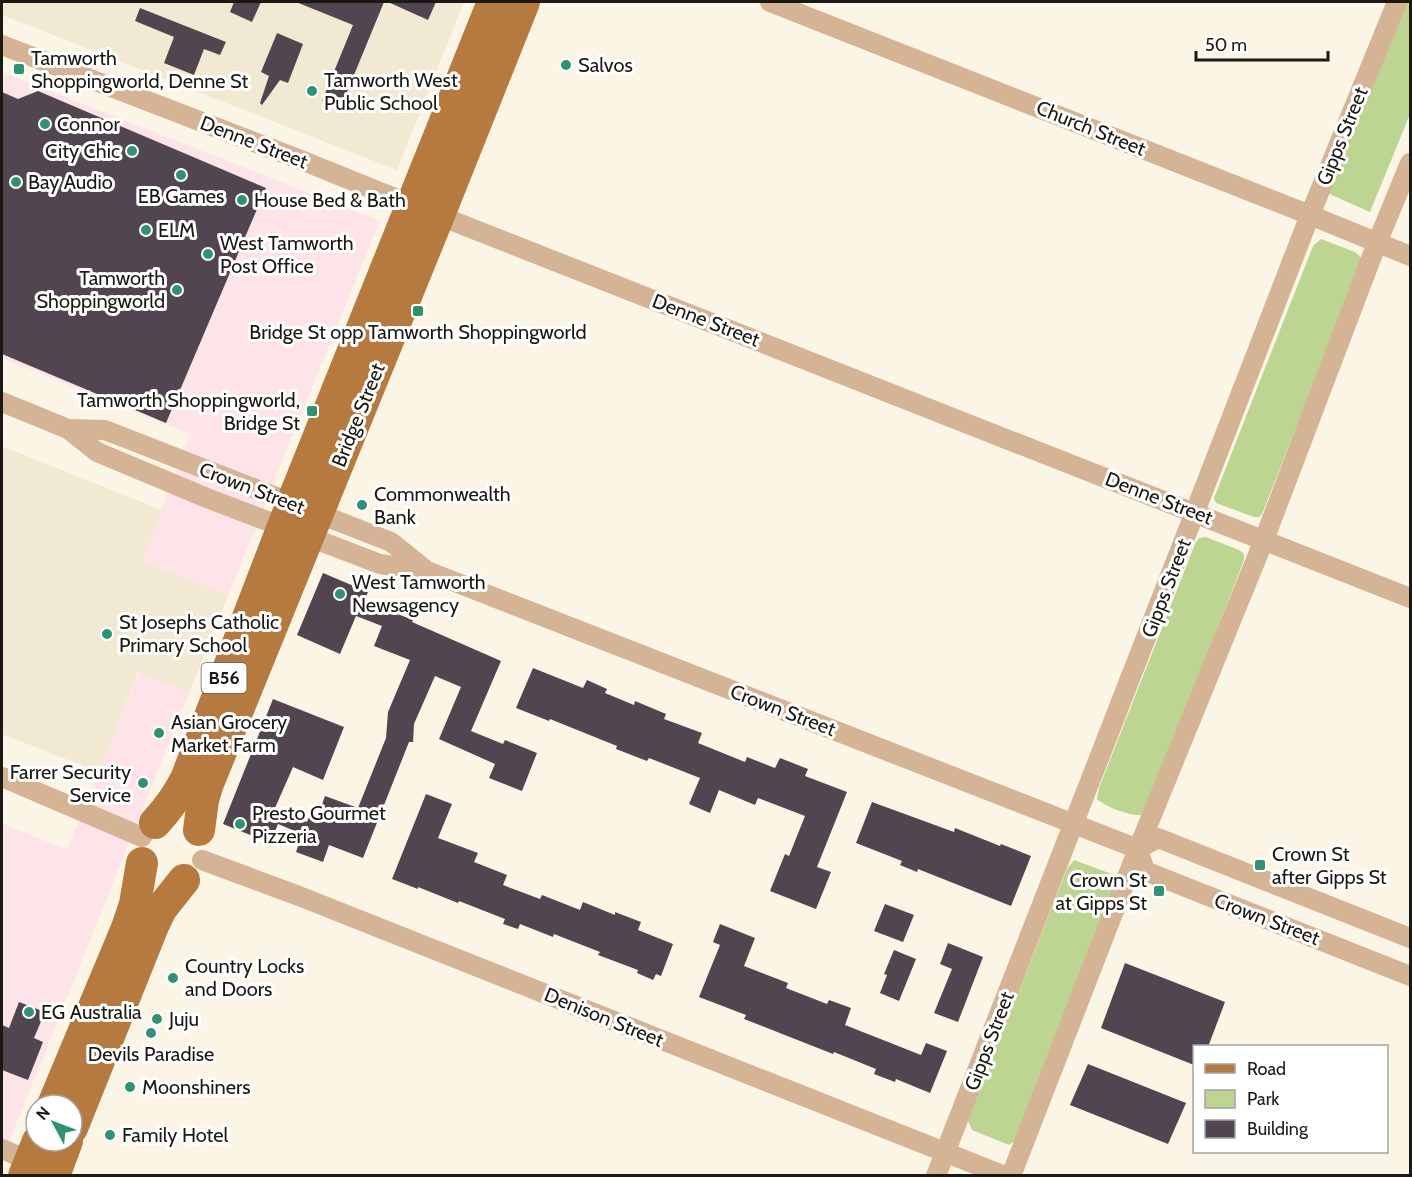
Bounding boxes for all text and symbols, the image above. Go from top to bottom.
scale bar [1196,24,1328,62]
text: 50 m [1205,34,1247,56]
place label: Tamworth Shoppingworld, Denne St [31,46,248,93]
place label: Salvos [578,53,633,77]
marker: Salvos [559,58,573,72]
marker: Tamworth Shoppingworld, Denne St [12,62,26,76]
place label: Tamworth West Public School [324,68,458,115]
street label: Gipps Street [1311,83,1373,189]
marker: Tamworth West Public School [305,84,319,98]
street label: Church Street [1033,95,1149,161]
street label: Denne Street [197,111,311,174]
place label: Connor [57,112,120,136]
marker: Connor [38,117,52,131]
place label: City Chic [45,139,120,163]
marker: City Chic [125,144,139,158]
marker: EB Games [174,168,188,182]
place label: Bay Audio [28,170,113,194]
marker: Bay Audio [9,175,23,189]
place label: EB Games [138,184,224,208]
place label: House Bed & Bath [254,188,406,212]
marker: House Bed & Bath [235,193,249,207]
place label: ELM [158,218,195,242]
marker: ELM [139,223,153,237]
place label: West Tamworth Post Office [220,231,354,278]
marker: West Tamworth Post Office [201,247,215,261]
place label: Tamworth Shoppingworld [37,266,165,313]
marker: Tamworth Shoppingworld [170,283,184,297]
street label: Denne Street [649,289,763,352]
marker: Bridge St opp Tamworth Shoppingworld [411,304,425,318]
place label: Bridge St opp Tamworth Shoppingworld [249,320,587,344]
street label: Bridge Street [326,359,390,470]
place label: Tamworth Shoppingworld, Bridge St [77,388,300,435]
marker: Tamworth Shoppingworld, Bridge St [305,404,319,418]
street label: Crown Street [196,457,308,519]
street label: Denne Street [1102,467,1216,530]
place label: Commonwealth Bank [374,482,511,529]
marker: Commonwealth Bank [355,498,369,512]
street label: Gipps Street [1136,535,1196,641]
place label: West Tamworth Newsagency [352,570,486,617]
marker: West Tamworth Newsagency [333,587,347,601]
place label: St Josephs Catholic Primary School [119,610,279,657]
marker: St Josephs Catholic Primary School [100,627,114,641]
road number: B56 [202,663,246,693]
street label: Crown Street [727,679,839,741]
place label: Asian Grocery Market Farm [171,710,287,757]
marker: Asian Grocery Market Farm [152,726,166,740]
place label: Farrer Security Service [10,760,131,807]
marker: Farrer Security Service [136,776,150,790]
place label: Presto Gourmet Pizzeria [252,801,386,848]
marker: Presto Gourmet Pizzeria [233,817,247,831]
place label: Crown St after Gipps St [1272,842,1387,889]
marker: Crown St after Gipps St [1253,858,1267,872]
place label: Crown St at Gipps St [1056,868,1147,915]
marker: Crown St at Gipps St [1152,884,1166,898]
street label: Crown Street [1211,888,1323,950]
place label: Country Locks and Doors [185,954,304,1001]
marker: Country Locks and Doors [166,971,180,985]
street label: Denison Street [541,982,667,1052]
street label: Gipps Street [959,988,1019,1094]
place label: EG Australia [41,1000,142,1024]
marker: EG Australia [22,1005,36,1019]
place label: Juju [168,1007,199,1031]
marker: Juju [150,1012,164,1026]
marker: Devils Paradise [144,1026,158,1040]
place label: Devils Paradise [88,1042,214,1066]
legend [1193,1045,1388,1153]
text: Road [1247,1058,1286,1080]
place label: Moonshiners [142,1075,251,1099]
marker: Moonshiners [123,1080,137,1094]
text: Park [1247,1088,1280,1110]
north arrow [24,1093,84,1153]
text: N [32,1103,54,1124]
text: Building [1247,1118,1309,1140]
place label: Family Hotel [122,1123,228,1147]
marker: Family Hotel [103,1128,117,1142]

